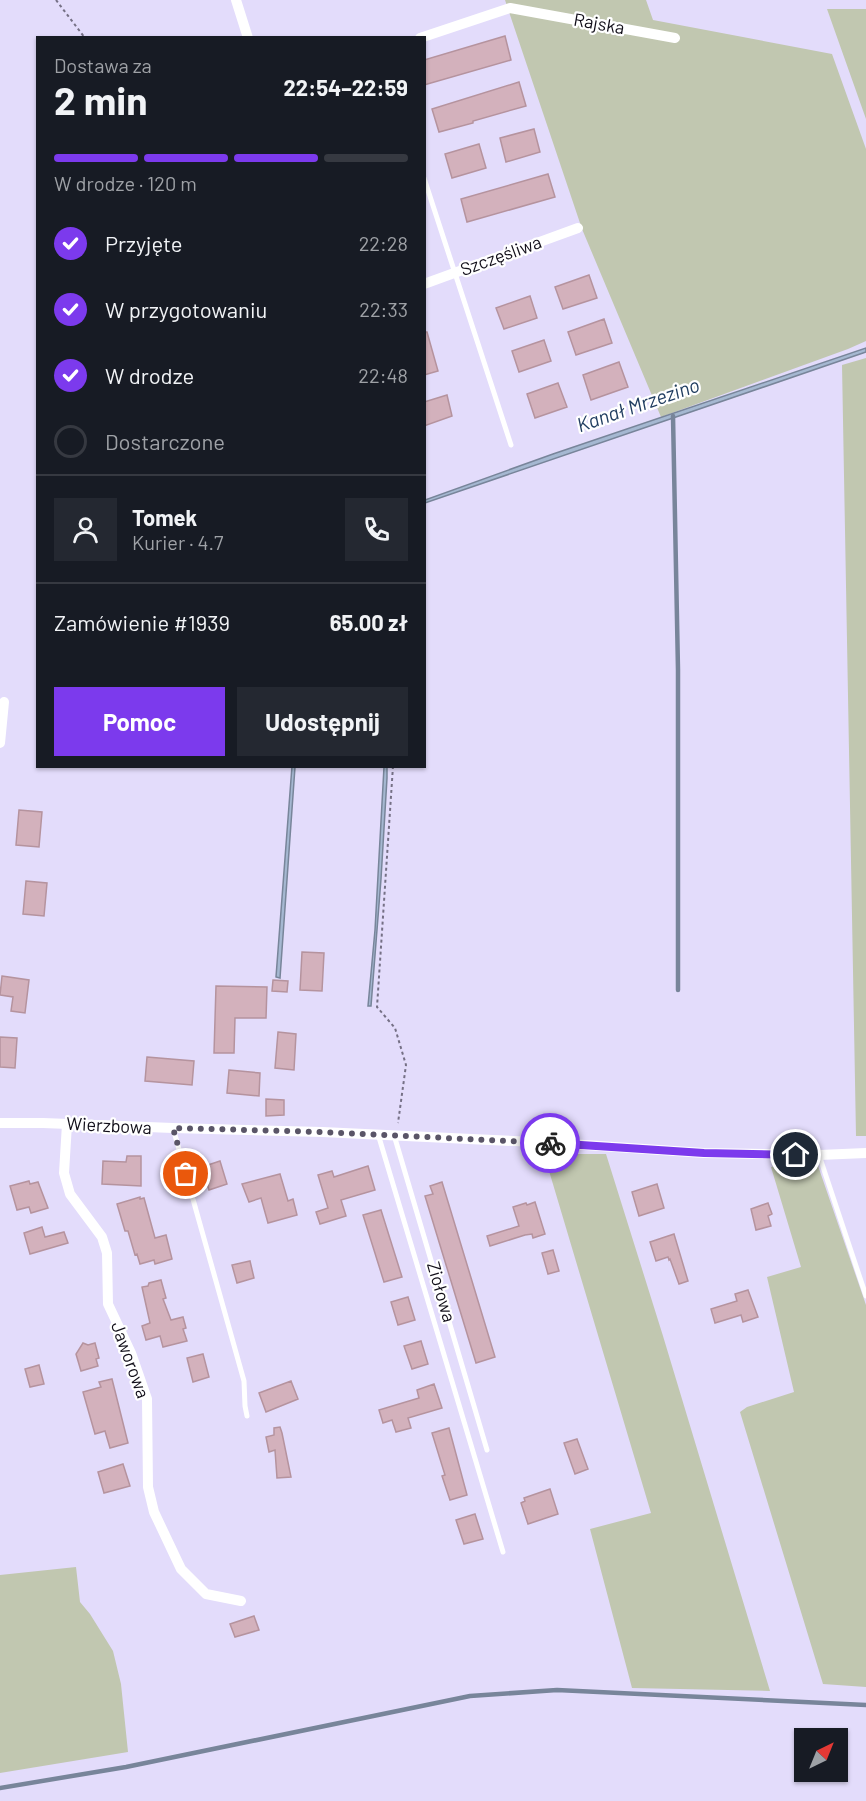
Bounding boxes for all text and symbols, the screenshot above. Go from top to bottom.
street label: Rajska [572,8,626,38]
text: Dostawa za [54,53,152,77]
text: 22:54–22:59 [284,74,408,100]
text: 2 min [54,76,147,123]
text: W drodze · 120 m [54,171,197,195]
icon: check [54,227,87,260]
text: Przyjęte [105,230,182,256]
street label: Szczęśliwa [457,230,544,280]
text: 22:28 [359,231,408,255]
icon: check [54,293,87,326]
text: W przygotowaniu [105,296,267,322]
text: 22:33 [359,297,408,321]
icon: check [54,359,87,392]
text: W drodze [105,362,194,388]
text: 22:48 [358,363,408,387]
water label: Kanał Mrzezino [573,372,702,436]
text: Dostarczone [105,428,225,454]
button: person [54,498,117,561]
button: phone [345,498,408,561]
text: Tomek [132,504,197,530]
text: Kurier · 4.7 [132,530,224,554]
text: Zamówienie #1939 [54,609,230,635]
text: 65.00 zł [330,609,408,635]
button: Pomoc [54,687,225,756]
button: Udostępnij [237,687,408,756]
street label: Wierzbowa [66,1112,152,1138]
courier [520,1113,580,1173]
icon: bike [534,1127,567,1160]
pin [770,1129,821,1180]
icon: home [779,1138,812,1171]
pin [160,1148,211,1199]
icon: bag [169,1157,202,1190]
street label: Ziołowa [423,1259,461,1324]
street label: Jaworowa [107,1318,155,1401]
north arrow [794,1728,848,1782]
map controls [794,1728,848,1782]

